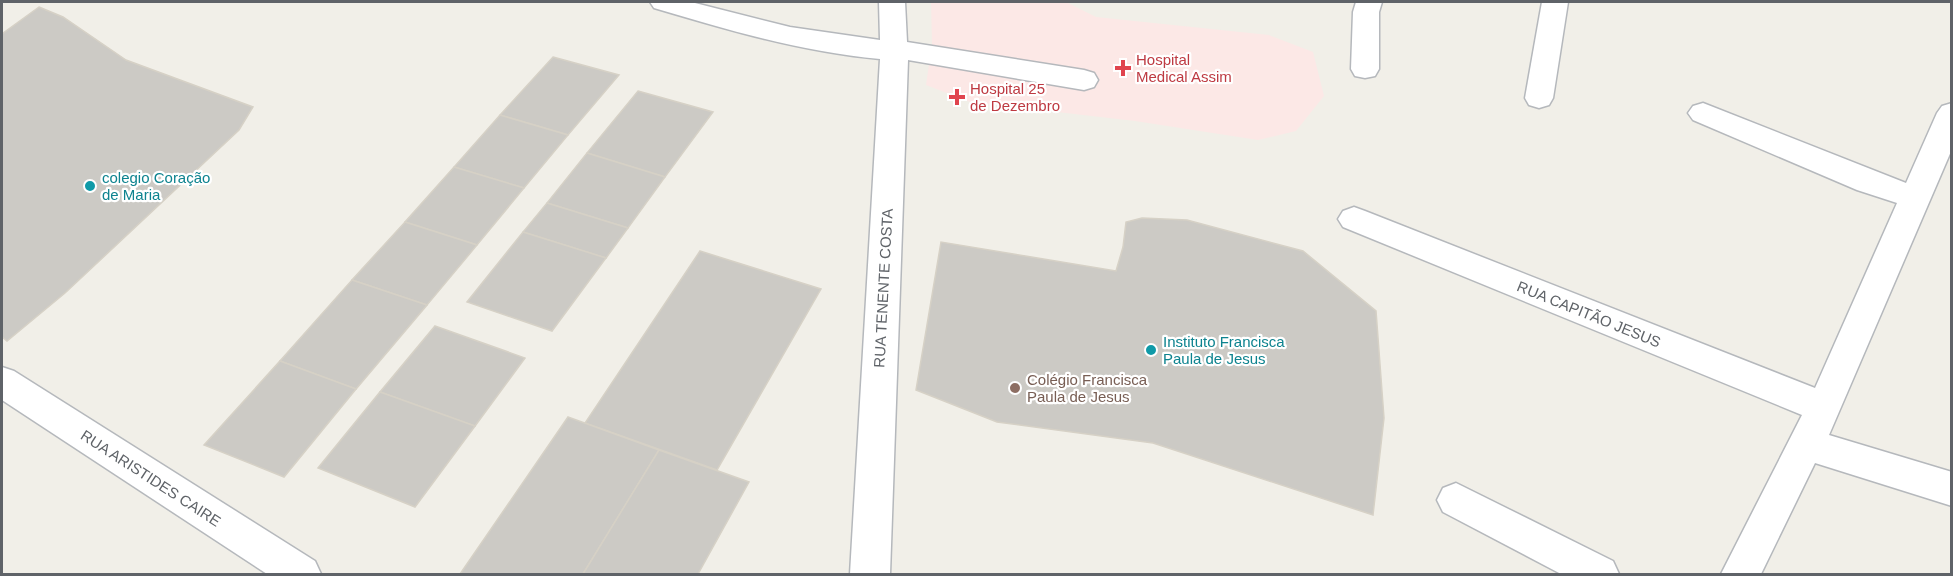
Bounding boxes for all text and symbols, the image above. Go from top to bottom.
place label: Hospital Medical Assim [1136,51,1232,85]
marker: Hospital Medical Assim [1114,59,1132,77]
place label: Hospital 25 de Dezembro [970,80,1060,114]
marker: Hospital 25 de Dezembro [948,88,966,106]
place label: colegio Coração de Maria [102,169,210,203]
marker: colegio Coração de Maria [83,179,97,193]
street label: RUA TENENTE COSTA [870,208,896,368]
street label: RUA CAPITÃO JESUS [1515,277,1663,351]
place label: Instituto Francisca Paula de Jesus [1163,333,1285,367]
marker: Instituto Francisca Paula de Jesus [1144,343,1158,357]
place label: Colégio Francisca Paula de Jesus [1027,371,1148,405]
marker: Colégio Francisca Paula de Jesus [1008,381,1022,395]
street label: RUA ARISTIDES CAIRE [78,426,224,530]

